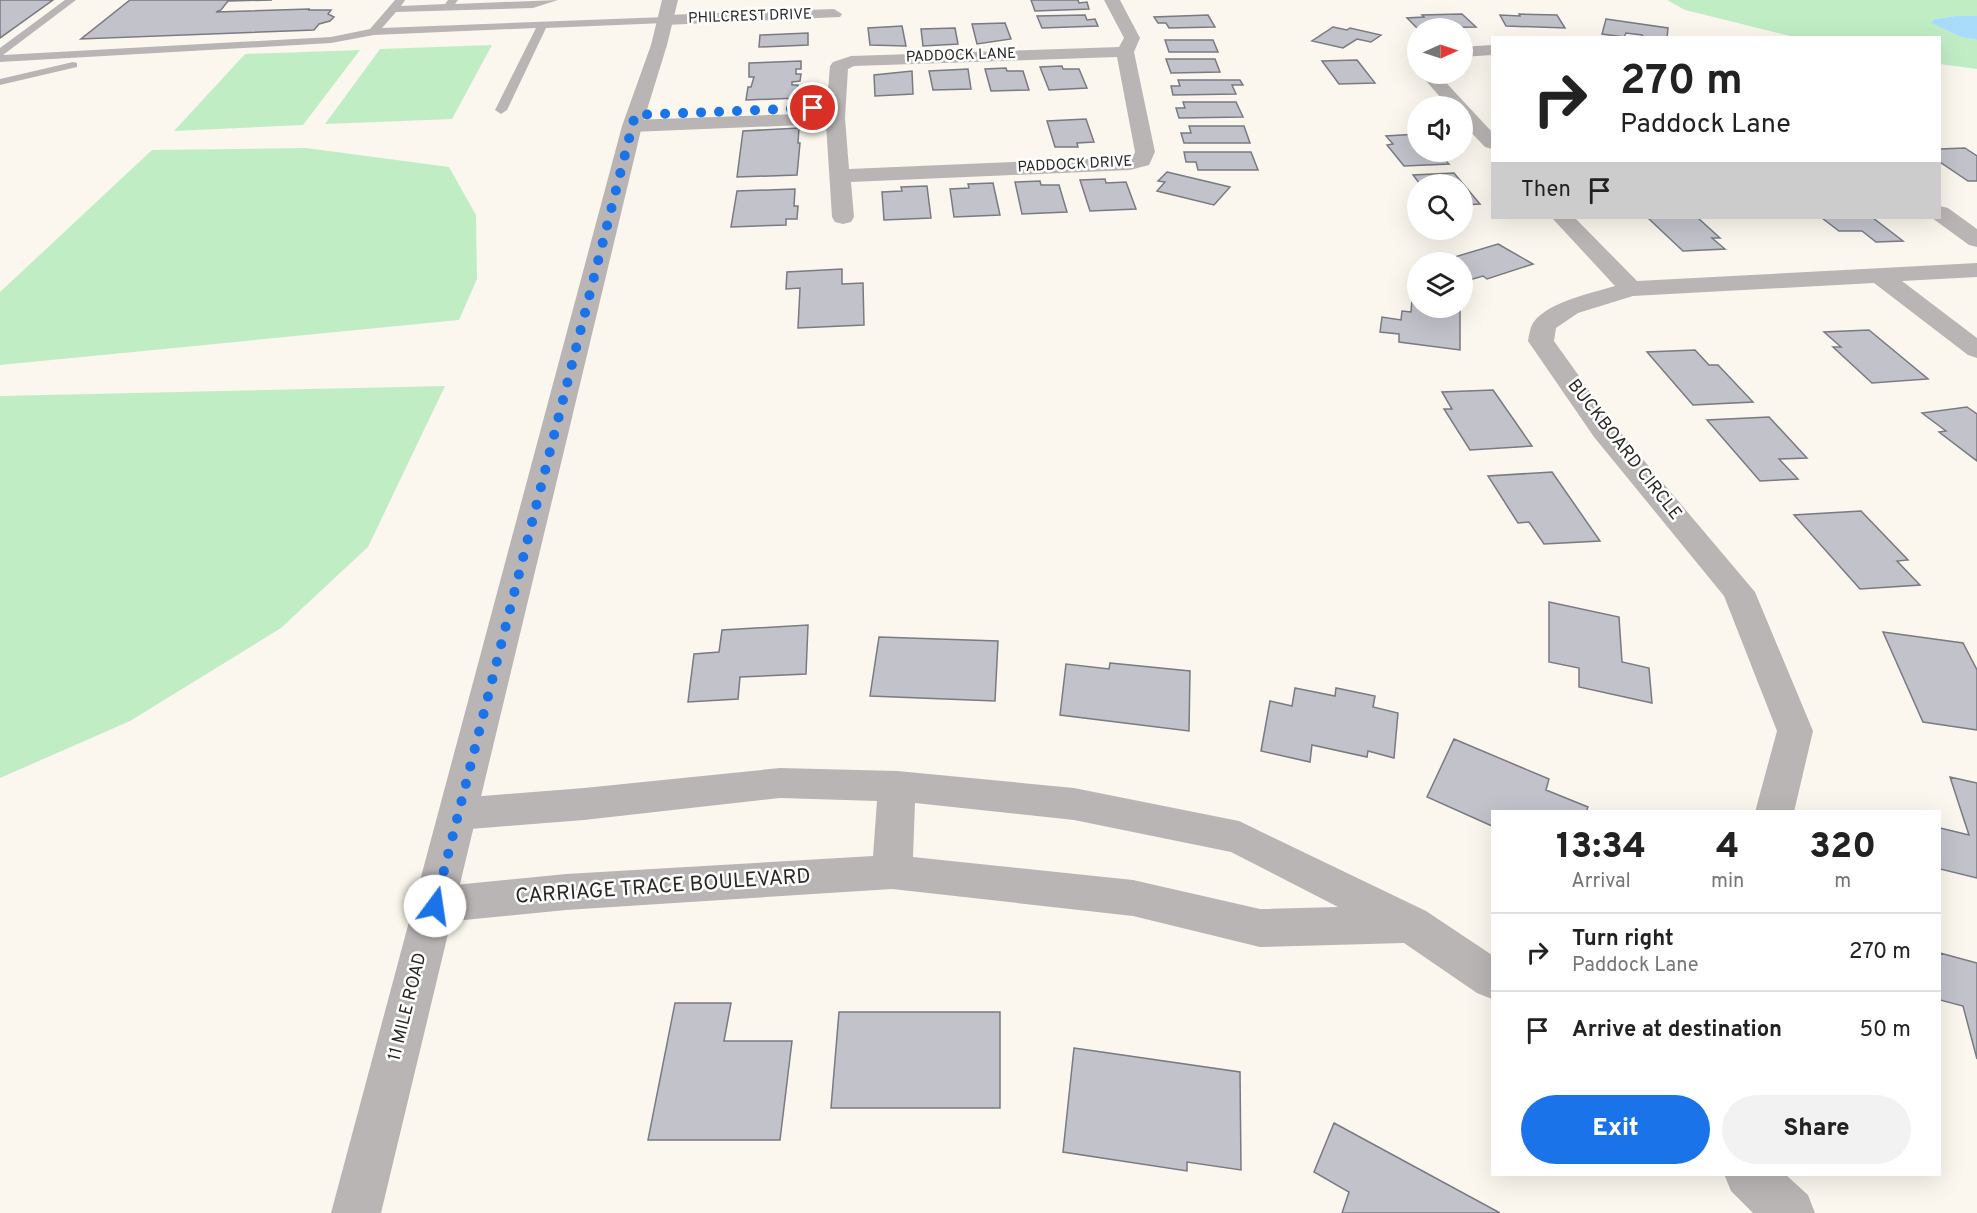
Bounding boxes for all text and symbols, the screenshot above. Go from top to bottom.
street label: PHILCREST DRIVE [688,5,812,29]
north arrow [1407,18,1473,84]
map controls [1407,18,1473,318]
street label: PADDOCK LANE [906,45,1016,67]
text: 270 m [1620,56,1743,109]
icon: right [1521,60,1599,138]
pin [787,82,838,133]
icon: arrive [796,91,829,124]
button: sound [1407,96,1473,162]
text: Paddock Lane [1620,108,1791,142]
street label: PADDOCK DRIVE [1017,153,1133,177]
button: search [1407,174,1473,240]
icon: arrive [1583,174,1616,207]
text: Then [1521,177,1571,204]
button: layers [1407,252,1473,318]
street label: BUCKBOARD CIRCLE [1562,375,1686,525]
text: 13:34 [1556,825,1646,871]
text: 4 [1716,825,1739,871]
text: 320 [1809,825,1876,871]
street label: CARRIAGE TRACE BOULEVARD [514,863,812,911]
text: Arrival [1571,869,1631,895]
text: min [1711,869,1744,895]
text: m [1834,869,1851,895]
position arrow [403,874,467,938]
text: Turn right [1572,926,1674,953]
icon: right [1521,936,1554,969]
text: 270 m [1849,939,1911,966]
street label: 11 MILE ROAD [383,951,433,1063]
text: Paddock Lane [1572,953,1699,979]
icon: arrive [1521,1014,1554,1047]
text: Arrive at destination [1572,1017,1782,1044]
text: 50 m [1859,1017,1911,1044]
button: Exit [1521,1095,1710,1164]
button: Share [1722,1095,1911,1164]

